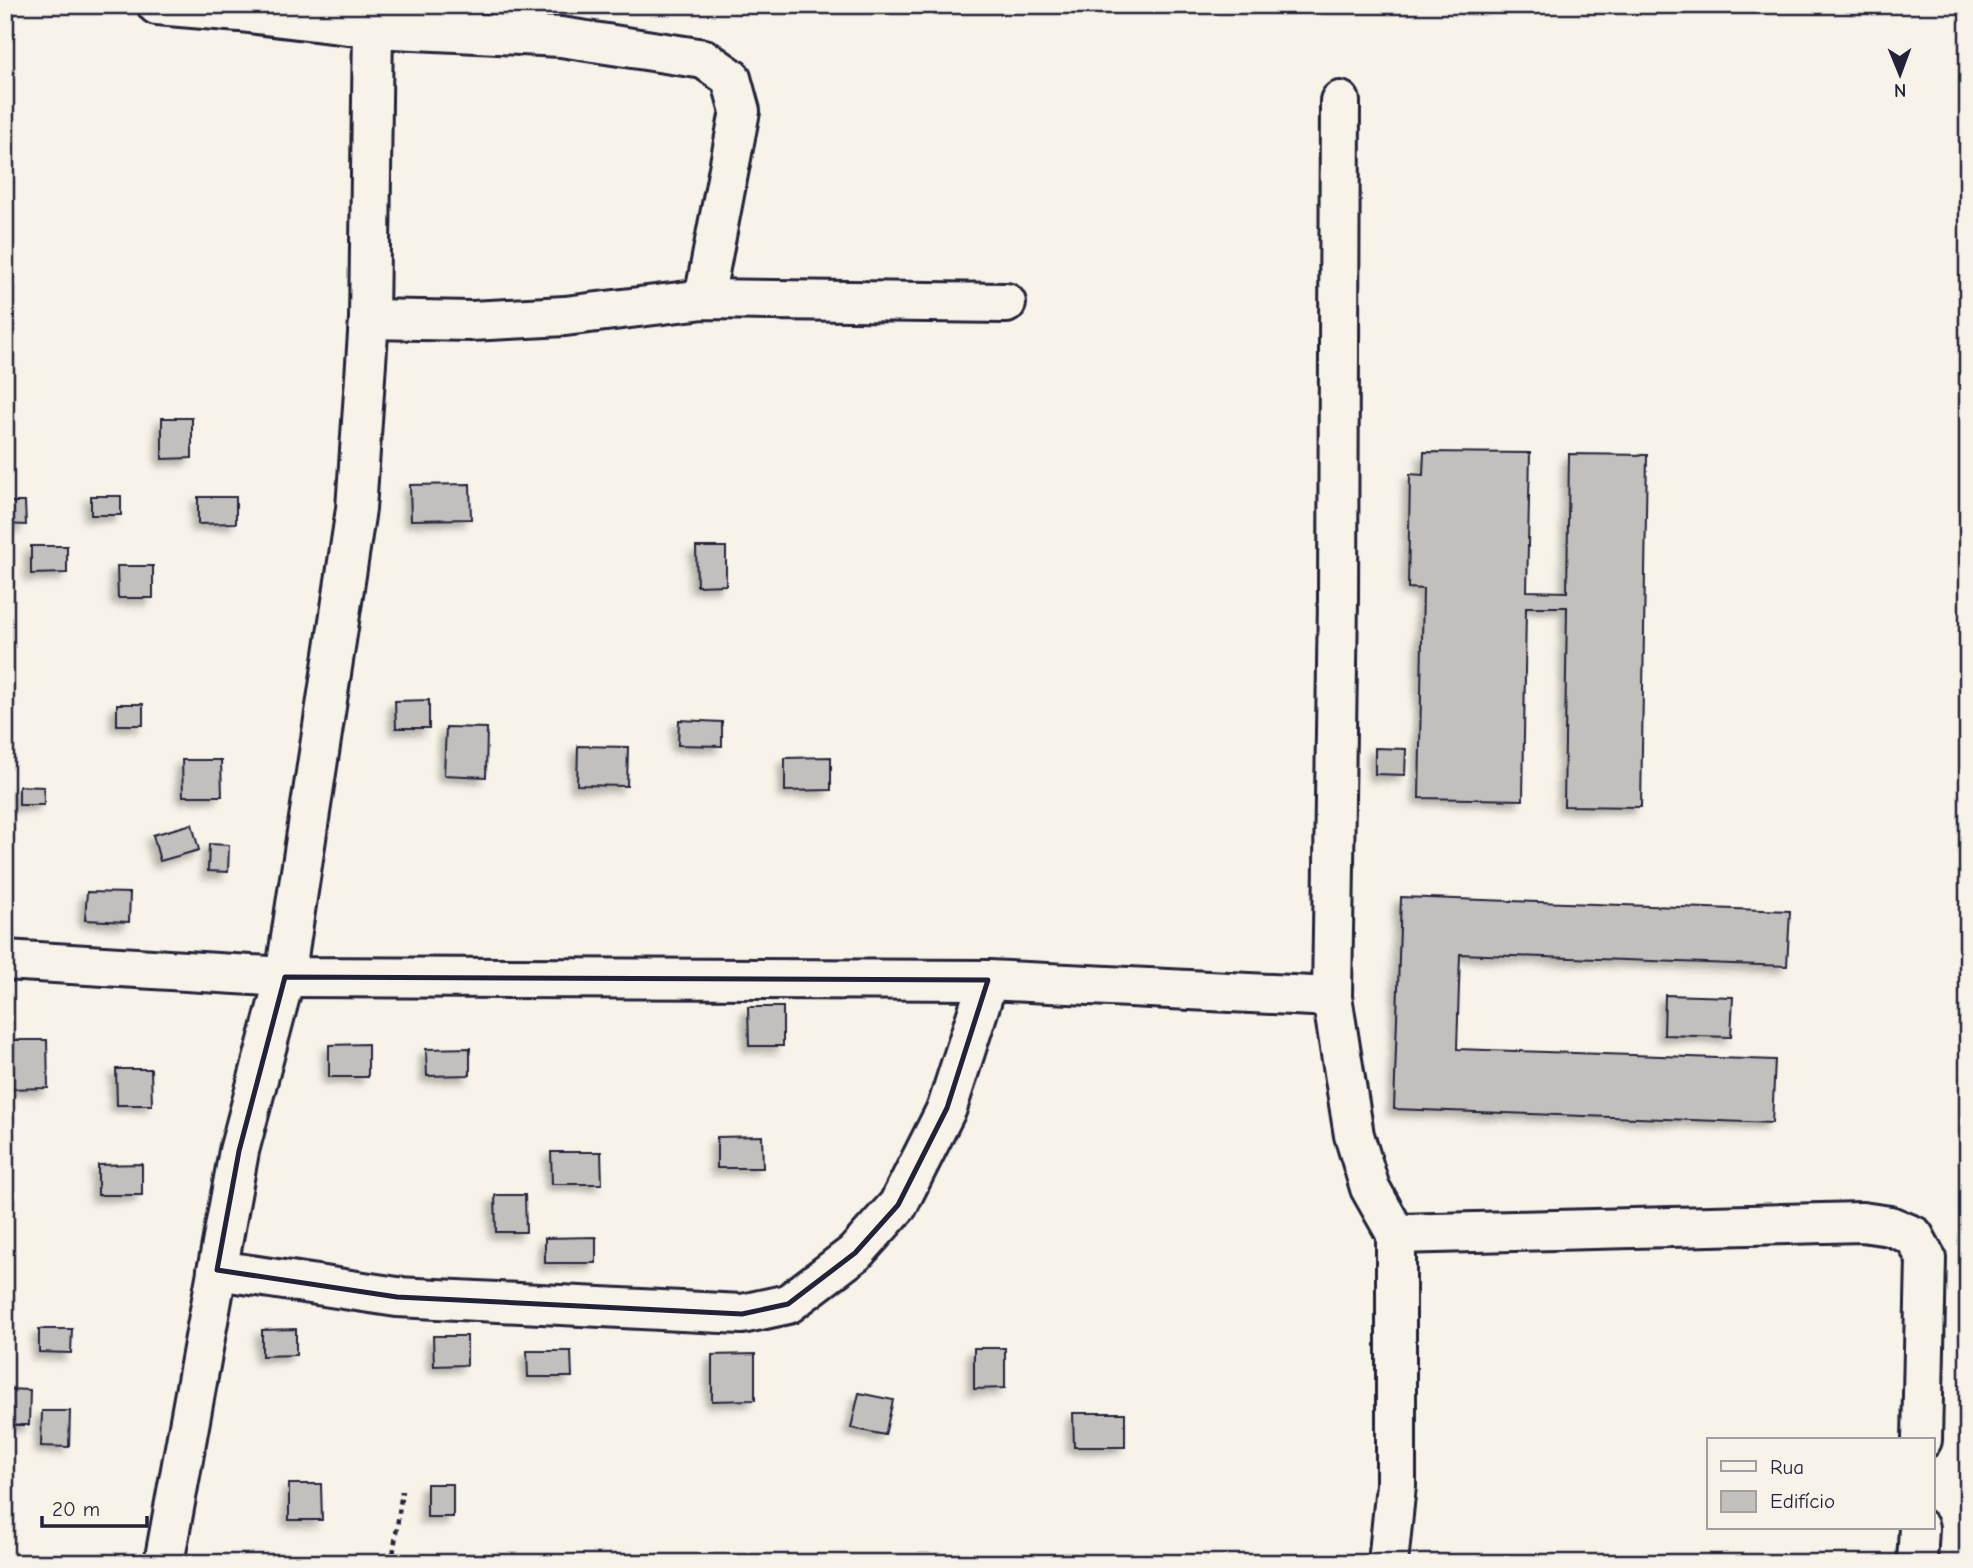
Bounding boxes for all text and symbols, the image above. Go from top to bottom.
north arrow [1864,38,1934,108]
text: N [1894,79,1907,101]
legend [1707,1438,1934,1530]
text: Rua [1770,1455,1804,1479]
scale bar [42,1484,147,1528]
text: Edifício [1770,1489,1835,1513]
text: 20 m [52,1497,100,1521]

